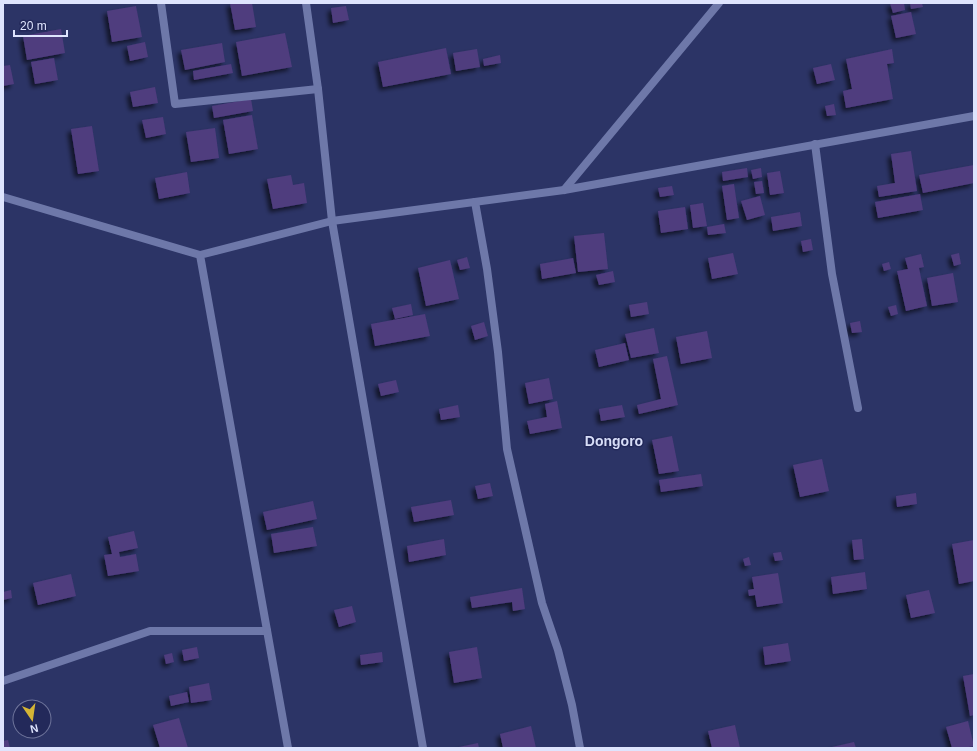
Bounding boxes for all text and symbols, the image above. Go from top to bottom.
scale bar [14,12,67,38]
text: 20 m [20,19,47,33]
district label: Dongoro [585,433,643,449]
north arrow [12,699,52,739]
text: N [29,722,39,735]

